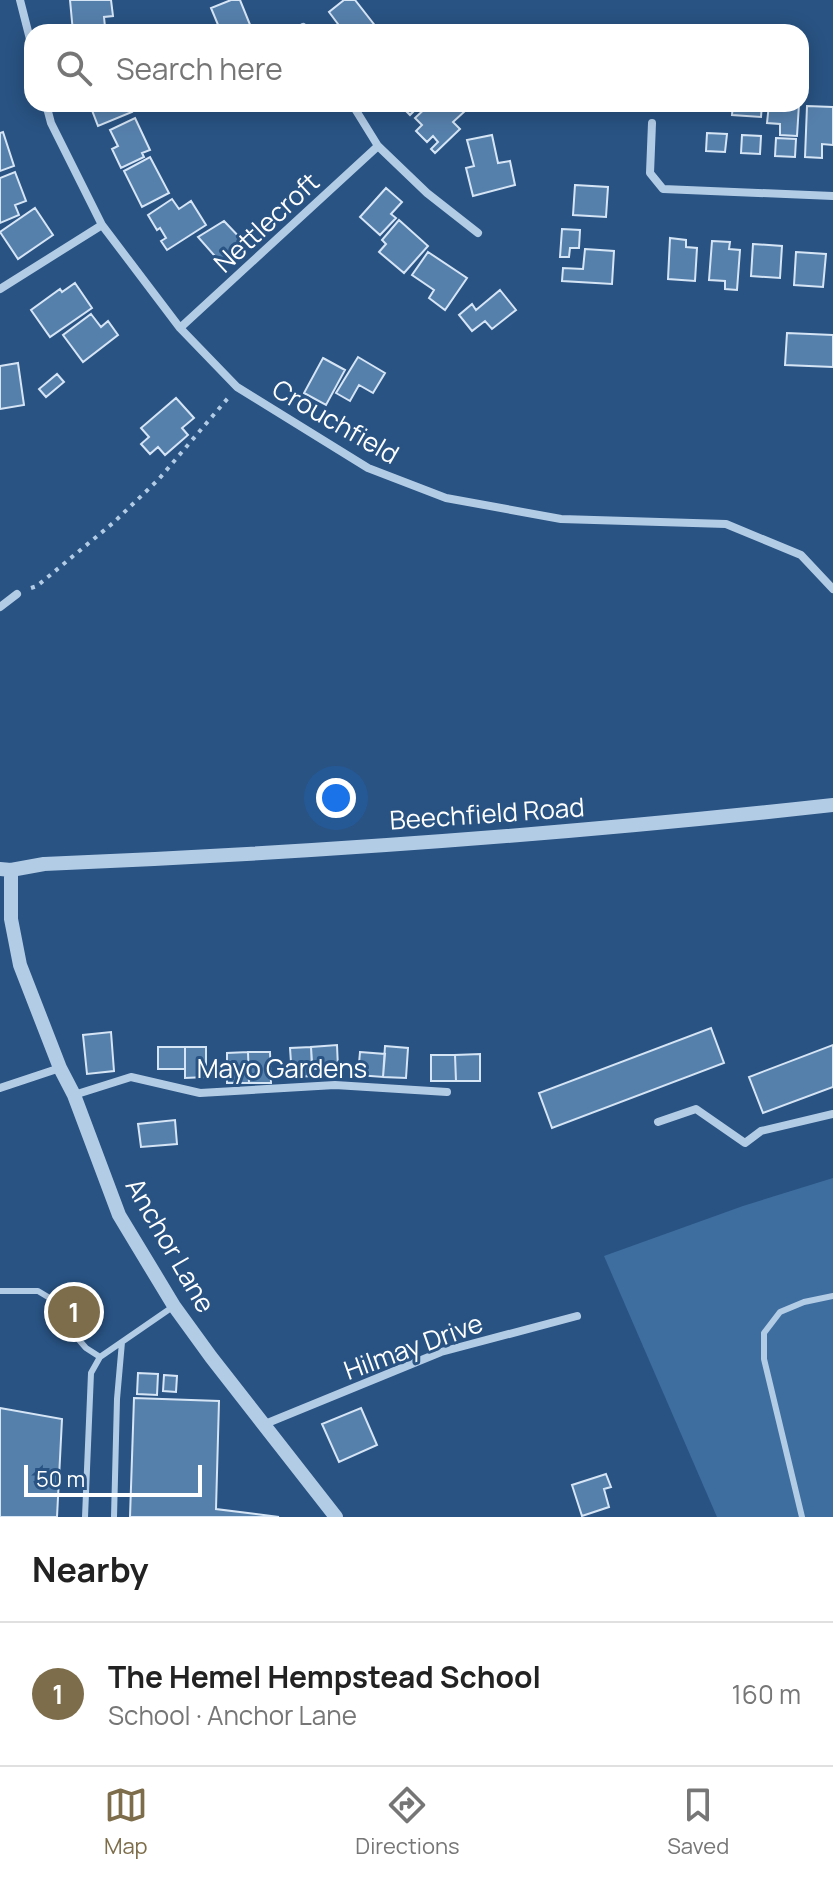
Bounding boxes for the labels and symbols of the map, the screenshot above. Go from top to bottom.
street label: Nettlecroft [205,164,327,280]
street label: Crouchfield [266,370,406,472]
your location [316,778,356,818]
street label: Beechfield Road [388,788,586,838]
street label: Mayo Gardens [197,1050,367,1086]
street label: Anchor Lane [118,1171,224,1319]
pin: 1 [48,1282,100,1342]
street label: Hilmay Drive [339,1304,487,1388]
scale bar [24,1461,202,1497]

